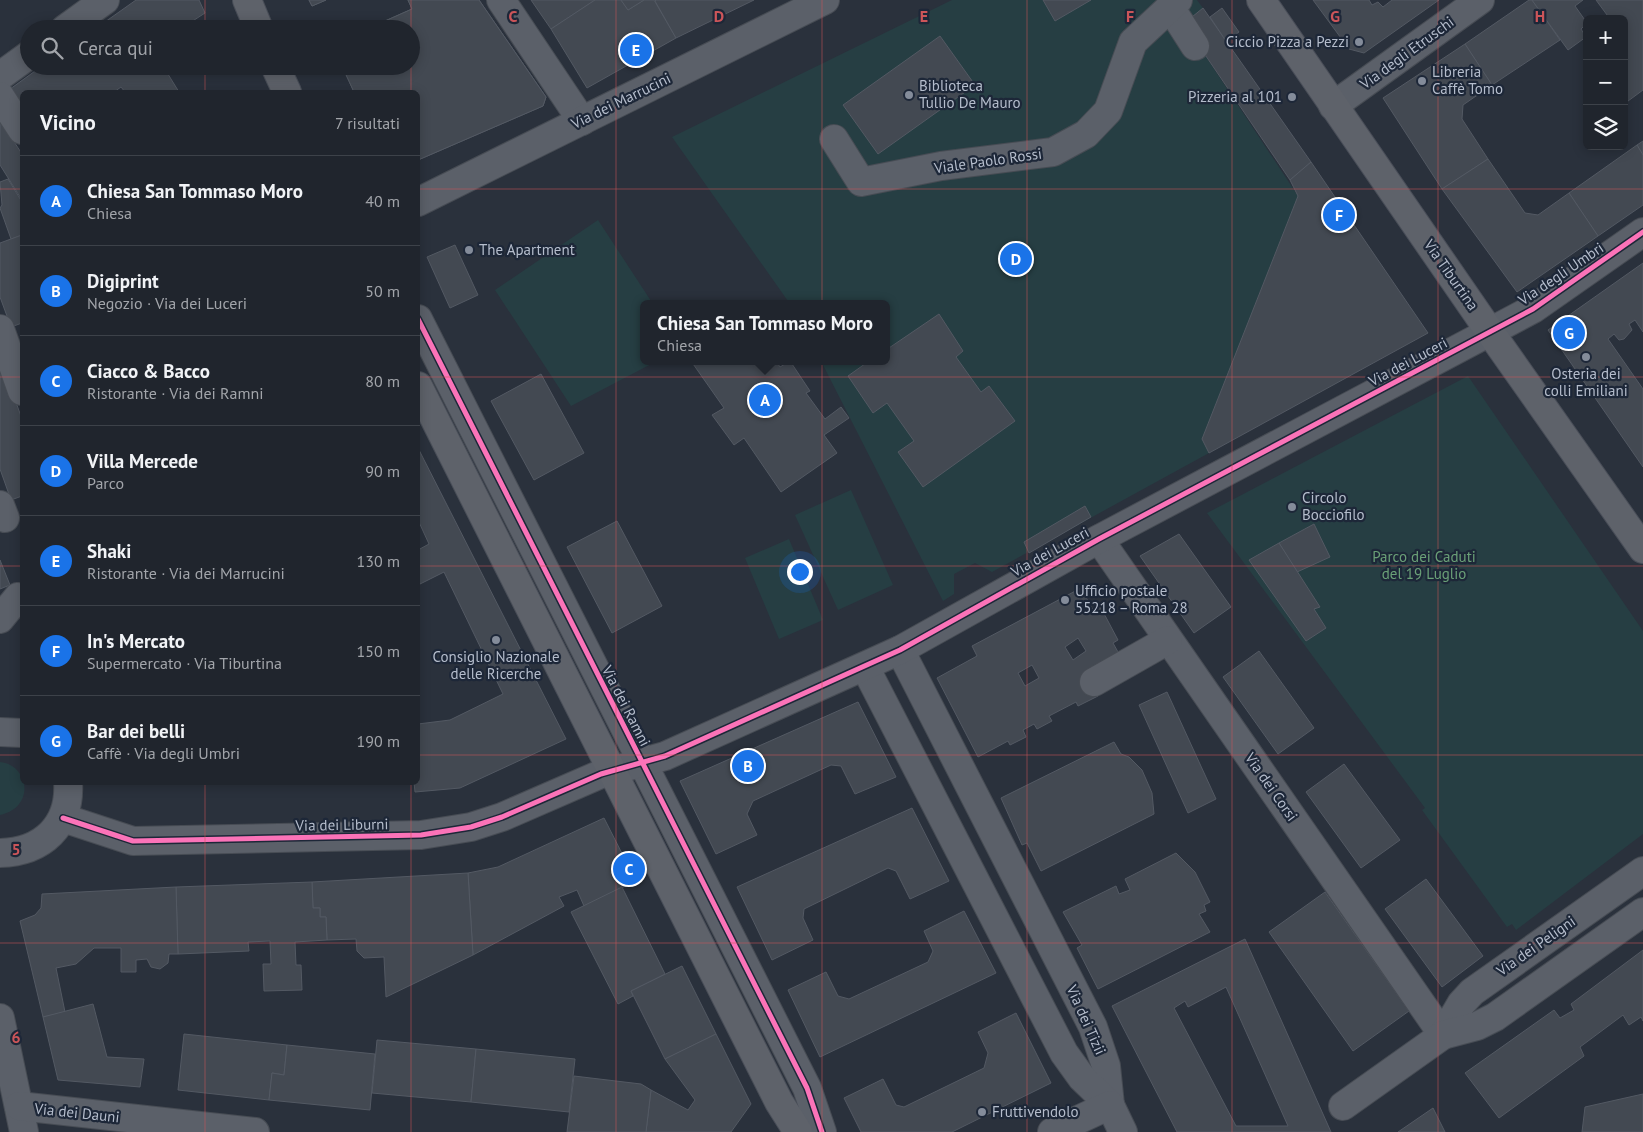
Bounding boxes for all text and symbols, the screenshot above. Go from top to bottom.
text: C [509,6,518,26]
text: D [714,6,724,26]
text: E [920,6,928,26]
text: F [1126,6,1134,26]
text: G [1330,6,1340,26]
text: H [1535,6,1545,26]
street label: Via degli Etruschi [1355,12,1457,94]
map controls [1583,15,1628,150]
button: + [1583,15,1628,60]
search box [20,20,420,75]
pin: E [620,31,652,69]
place label: Ciccio Pizza a Pezzi [1226,32,1349,51]
icon: search [38,34,66,62]
text: Cerca qui [78,36,153,60]
marker: Ciccio Pizza a Pezzi [1353,36,1365,48]
button: − [1583,60,1628,105]
place label: Libreria Caffè Tomo [1432,62,1503,98]
street label: Via dei Marrucini [567,68,674,133]
marker: Libreria Caffè Tomo [1416,75,1428,87]
place label: Biblioteca Tullio De Mauro [919,76,1021,112]
place label: Pizzeria al 101 [1188,87,1282,106]
marker: Biblioteca Tullio De Mauro [903,89,915,101]
marker: Pizzeria al 101 [1286,91,1298,103]
button: layers [1583,105,1628,150]
text: Vicino [40,109,96,136]
text: 7 risultati [335,113,400,133]
street label: Viale Paolo Rossi [932,144,1043,178]
text: Chiesa San Tommaso Moro [87,179,303,203]
text: A [51,191,61,211]
text: 40 m [365,191,400,211]
pin: F [1323,196,1355,234]
text: Chiesa [87,203,132,223]
street label: Via Tiburtina [1419,235,1483,314]
street label: Via degli Umbri [1513,238,1607,310]
place label: The Apartment [479,240,575,259]
pin: D [1000,240,1032,278]
marker: The Apartment [463,244,475,256]
text: Digiprint [87,269,159,293]
text: B [51,281,61,301]
text: 50 m [365,281,400,301]
text: Negozio · Via dei Luceri [87,293,247,313]
popup [640,300,890,365]
text: Chiesa San Tommaso Moro [657,311,873,335]
pin: G [1553,314,1585,352]
street label: Via dei Luceri [1364,333,1450,391]
text: Chiesa [657,335,702,355]
marker: Osteria dei colli Emiliani [1580,351,1592,363]
text: Ciacco & Bacco [87,359,210,383]
place label: Osteria dei colli Emiliani [1544,364,1628,400]
text: C [52,371,60,391]
text: 80 m [365,371,400,391]
pin: A [749,381,781,419]
text: Ristorante · Via dei Ramni [87,383,263,403]
text: Villa Mercede [87,449,198,473]
text: D [51,461,61,481]
text: 90 m [365,461,400,481]
text: Parco [87,473,124,493]
place label: Circolo Bocciofilo [1302,488,1365,524]
marker: Circolo Bocciofilo [1286,501,1298,513]
street label: Via dei Luceri [1006,522,1092,581]
text: Shaki [87,539,131,563]
park label: Parco dei Caduti del 19 Luglio [1372,547,1476,583]
text: E [52,551,60,571]
text: 130 m [357,551,400,571]
your location [787,559,813,585]
text: Ristorante · Via dei Marrucini [87,563,285,583]
place label: Ufficio postale 55218 – Roma 28 [1075,581,1188,617]
marker: Ufficio postale 55218 – Roma 28 [1059,594,1071,606]
text: In's Mercato [87,629,185,653]
marker: Consiglio Nazionale delle Ricerche [490,634,502,646]
text: F [52,641,60,661]
text: 150 m [357,641,400,661]
place label: Consiglio Nazionale delle Ricerche [432,647,560,683]
text: Supermercato · Via Tiburtina [87,653,282,673]
street label: Via dei Ramni [597,661,655,749]
text: Bar dei belli [87,719,185,743]
text: G [51,731,61,751]
text: 190 m [357,731,400,751]
text: Caffè · Via degli Umbri [87,743,240,763]
pin: B [732,747,764,785]
street label: Via dei Corsi [1240,748,1302,825]
street label: Via dei Liburni [294,814,389,835]
text: 5 [11,839,21,859]
pin: C [613,850,645,888]
street label: Via dei Peligni [1492,911,1579,980]
street label: Via dei Tizii [1062,981,1110,1058]
text: 6 [11,1027,21,1047]
street label: Via dei Dauni [33,1098,120,1126]
place label: Fruttivendolo [992,1102,1079,1121]
marker: Fruttivendolo [976,1106,988,1118]

